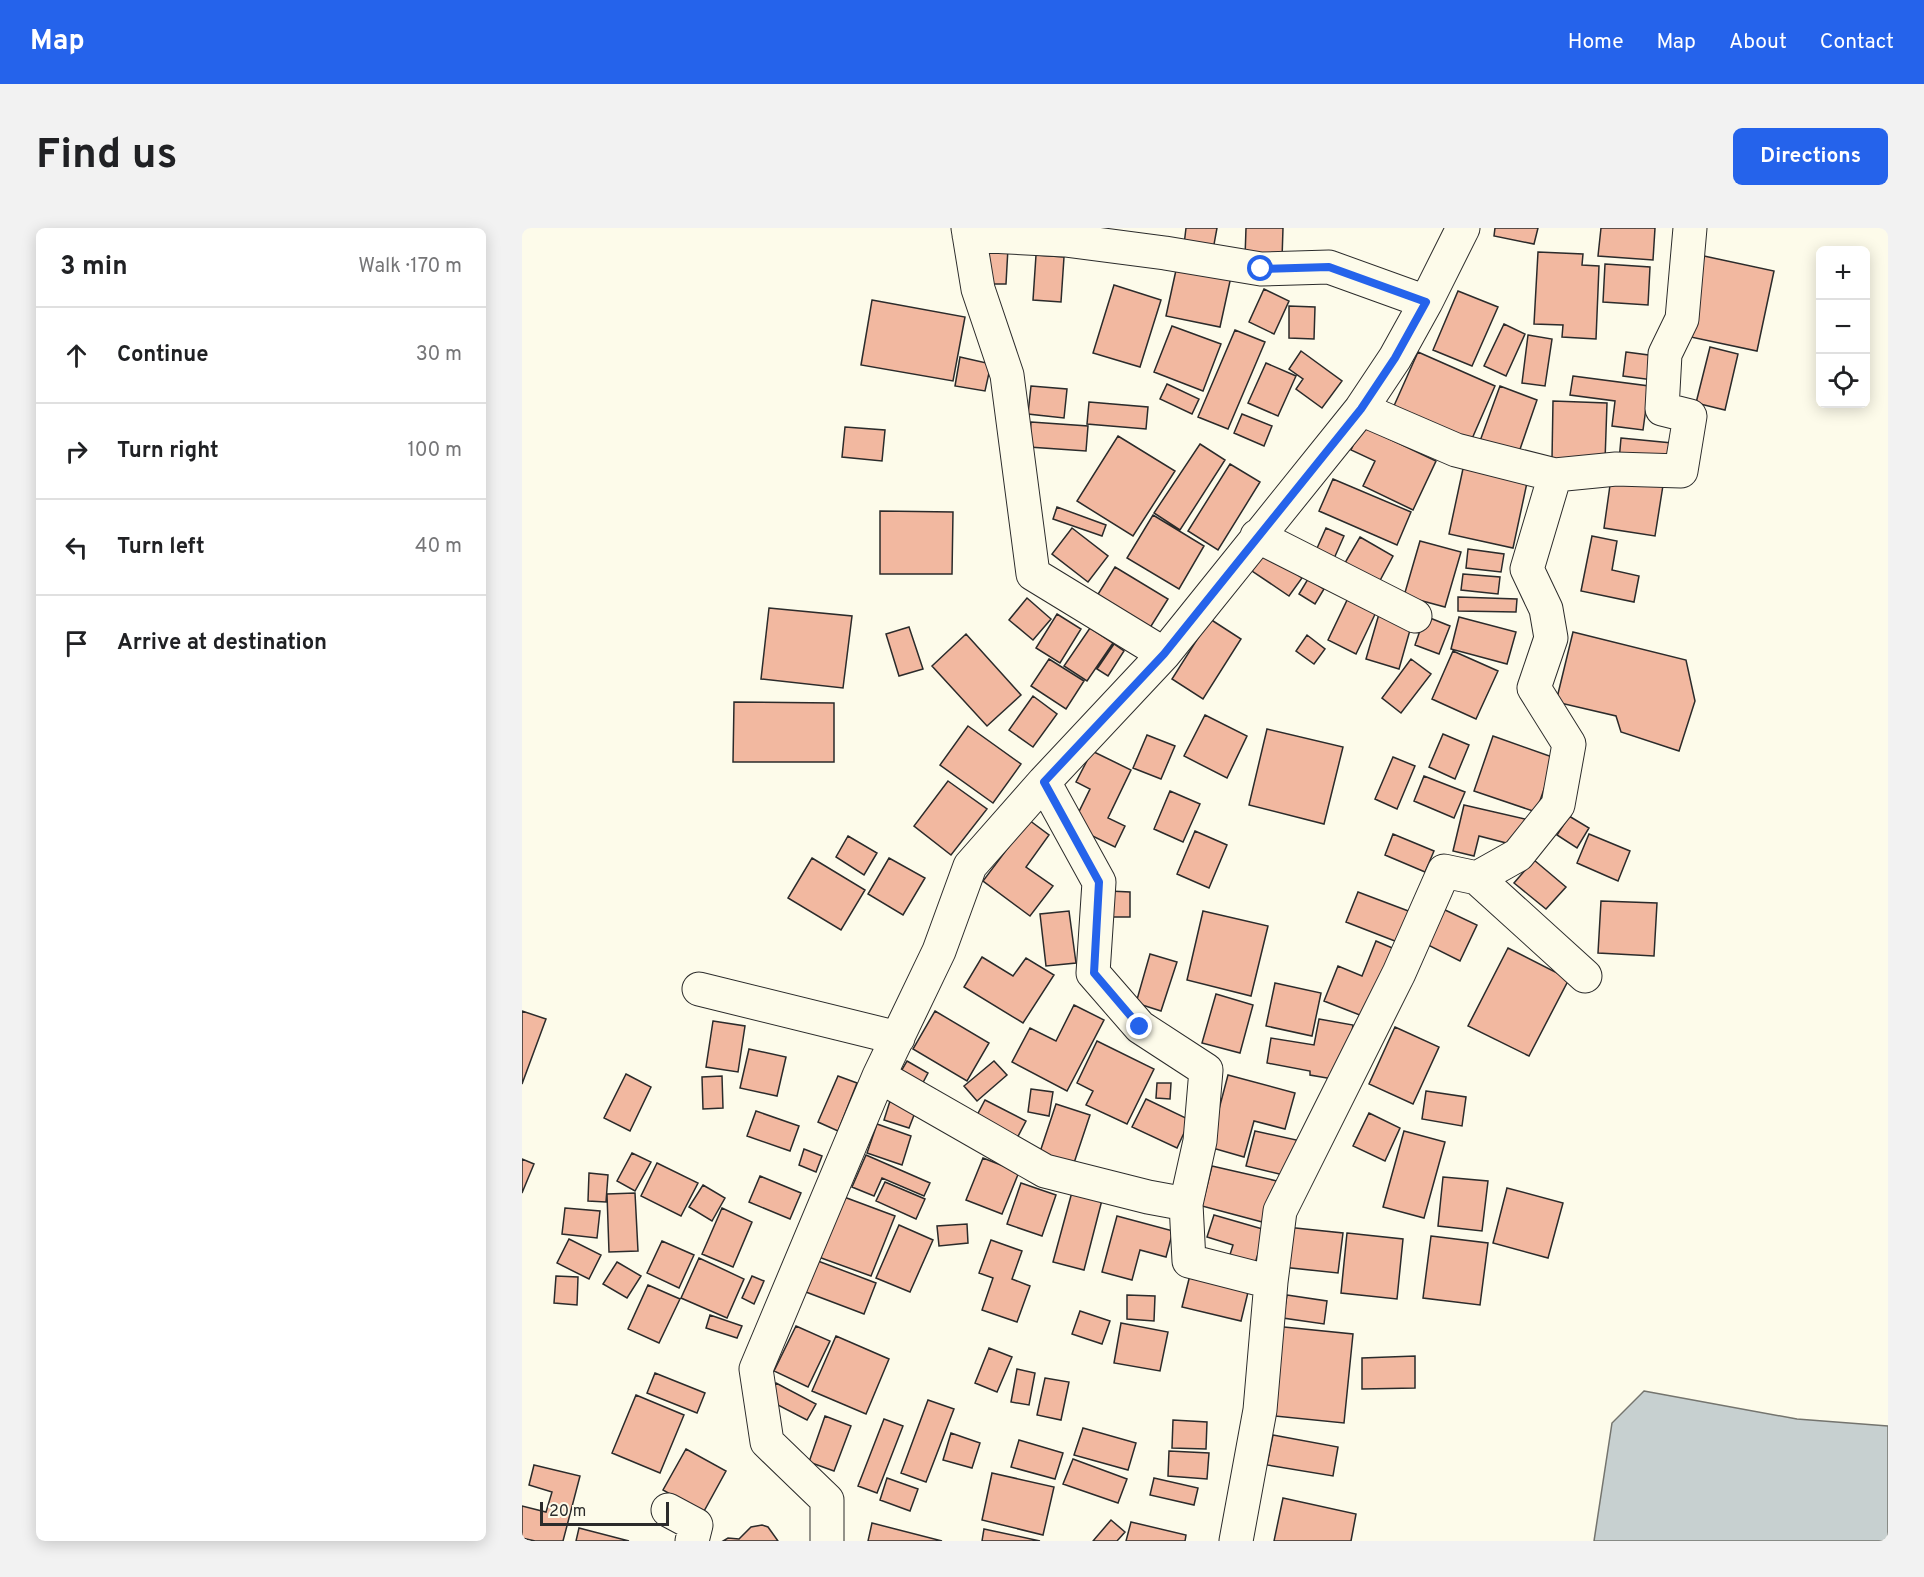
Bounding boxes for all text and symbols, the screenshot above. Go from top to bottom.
text: Map [30,24,85,60]
text: Home [1568,29,1624,56]
text: Map [1657,29,1696,56]
text: About [1729,29,1787,56]
text: Contact [1820,29,1894,56]
button: Directions [1733,128,1888,185]
text: Find us [36,130,177,183]
map controls [1816,246,1870,408]
button: + [1816,246,1870,300]
text: 3 min [60,251,128,284]
text: Walk · 170 m [358,254,462,280]
route start [1247,255,1273,281]
button: − [1816,300,1870,354]
icon: ahead [60,339,93,372]
text: Continue [117,342,208,369]
text: 30 m [416,342,462,368]
button: locate [1816,354,1870,408]
icon: right [60,435,93,468]
text: Turn right [117,438,219,465]
text: 100 m [407,438,462,464]
icon: left [60,531,93,564]
text: Turn left [117,534,205,561]
text: 40 m [415,534,462,560]
icon: arrive [60,627,93,660]
text: Arrive at destination [117,630,327,657]
route end [1126,1013,1152,1039]
scale bar [540,1499,669,1526]
text: 20 m [549,1502,586,1522]

